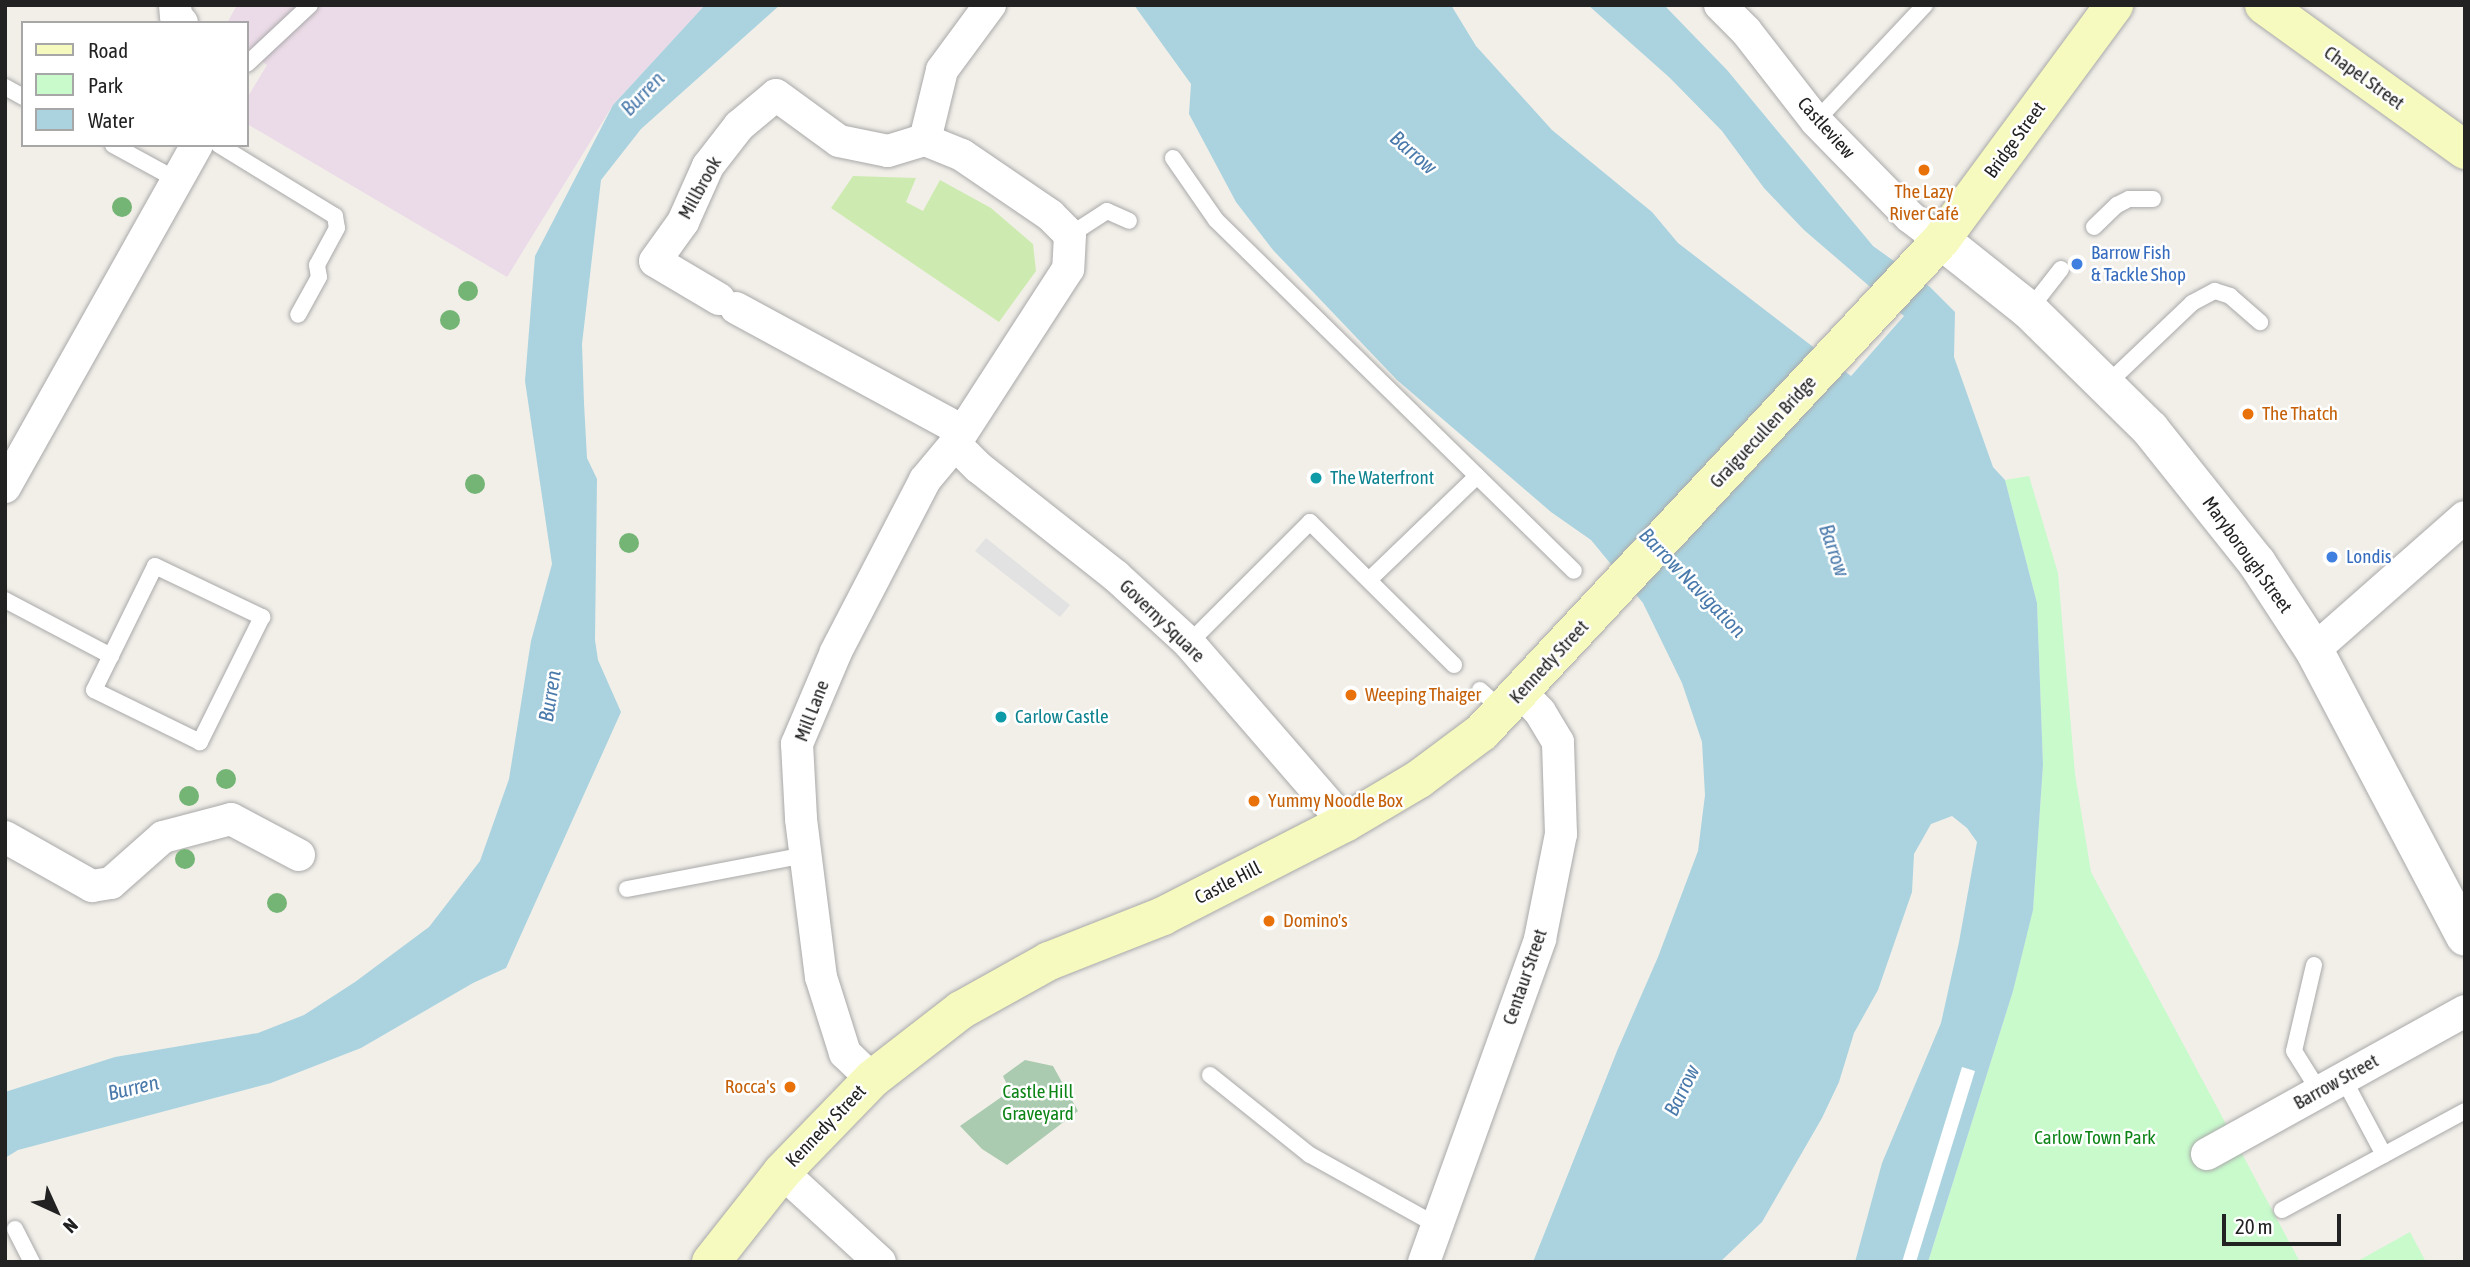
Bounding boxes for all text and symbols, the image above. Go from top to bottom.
legend [21,21,248,147]
text: Road [88,38,128,62]
street label: Chapel Street [2319,41,2409,115]
water label: Burren [615,66,669,120]
text: Park [88,73,123,97]
street label: Castleview [1792,93,1860,163]
street label: Bridge Street [1980,97,2050,183]
text: Water [88,108,134,132]
water label: Barrow [1385,125,1443,179]
street label: Millbrook [674,153,726,223]
marker: The Lazy River Café [1916,162,1932,178]
place label: The Lazy River Café [1889,181,1959,225]
place label: Barrow Fish & Tackle Shop [2091,242,2186,286]
marker: Barrow Fish & Tackle Shop [2069,256,2085,272]
street label: Graiguecullen Bridge [1705,371,1821,493]
place label: The Thatch [2262,403,2338,425]
marker: The Thatch [2240,406,2256,422]
place label: The Waterfront [1330,467,1434,489]
marker: The Waterfront [1308,470,1324,486]
street label: Maryborough Street [2197,492,2297,618]
water label: Barrow [1814,521,1856,579]
water label: Barrow Navigation [1634,522,1752,642]
place label: Londis [2346,546,2392,568]
marker: Londis [2324,549,2340,565]
street label: Governy Square [1115,575,1209,667]
street label: Kennedy Street [1505,616,1593,708]
water label: Burren [533,669,565,723]
street label: Mill Lane [790,677,834,745]
place label: Weeping Thaiger [1365,684,1481,706]
marker: Weeping Thaiger [1343,687,1359,703]
place label: Carlow Castle [1015,706,1109,728]
marker: Carlow Castle [993,709,1009,725]
place label: Yummy Noodle Box [1268,790,1403,812]
marker: Yummy Noodle Box [1246,793,1262,809]
street label: Castle Hill [1191,857,1265,909]
place label: Domino's [1283,910,1348,932]
marker: Domino's [1261,913,1277,929]
street label: Centaur Street [1498,926,1552,1028]
street label: Barrow Street [2290,1049,2382,1115]
water label: Barrow [1658,1060,1704,1120]
water label: Burren [105,1069,161,1105]
place label: Rocca's [725,1076,776,1098]
marker: Rocca's [782,1079,798,1095]
street label: Kennedy Street [781,1080,871,1172]
park label: Castle Hill Graveyard [1002,1081,1074,1125]
park label: Carlow Town Park [2034,1127,2156,1149]
north arrow [21,1176,91,1246]
scale bar [2225,1200,2344,1244]
text: N [59,1214,83,1238]
text: 20 m [2235,1214,2273,1238]

